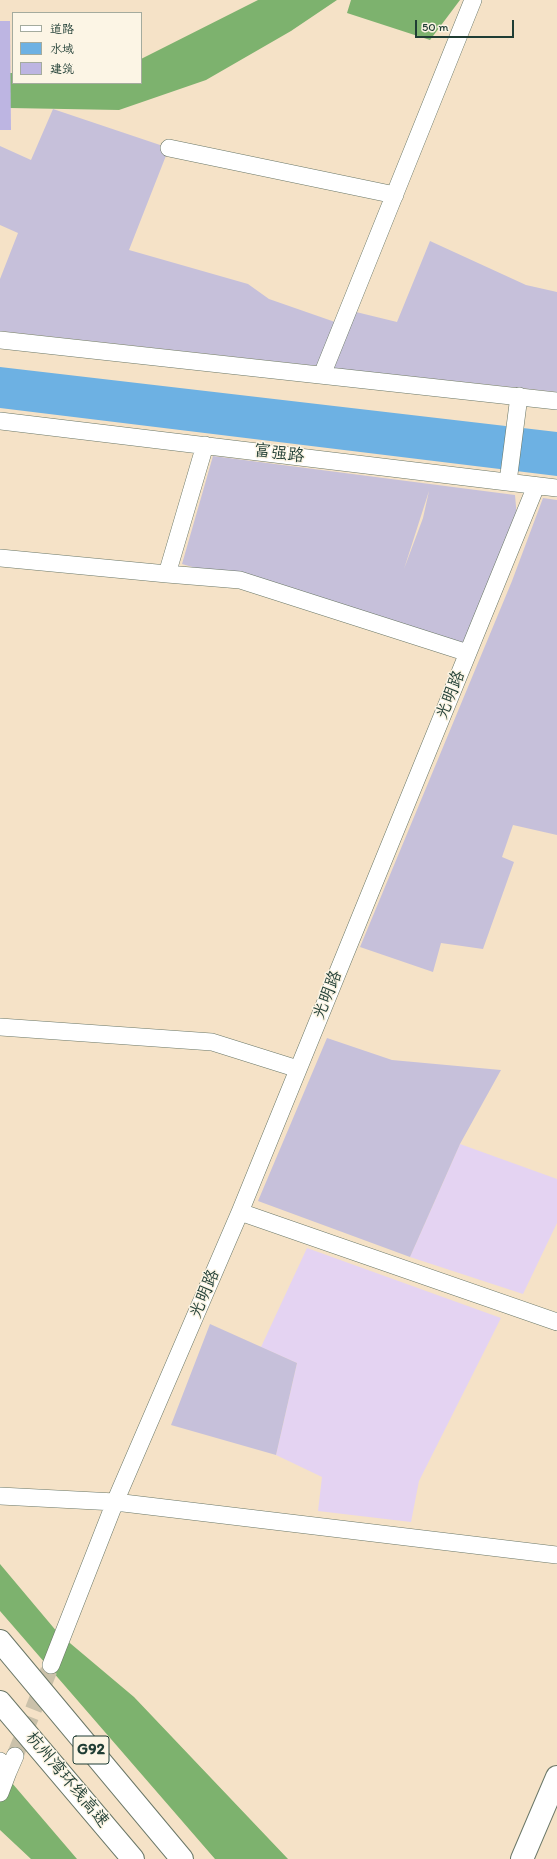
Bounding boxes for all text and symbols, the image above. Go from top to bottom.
legend [12,12,142,84]
scale bar [417,12,516,38]
text: 50 m [422,20,448,34]
text: 道路 [50,22,74,36]
text: 水域 [50,42,74,56]
text: 建筑 [50,62,74,76]
street label: 富强路 [252,441,306,467]
street label: 光明路 [432,668,470,722]
street label: 光明路 [309,968,347,1022]
street label: 光明路 [186,1267,224,1321]
street label: 杭州湾环线高速 [21,1728,113,1832]
road number: G92 [73,1736,109,1764]

